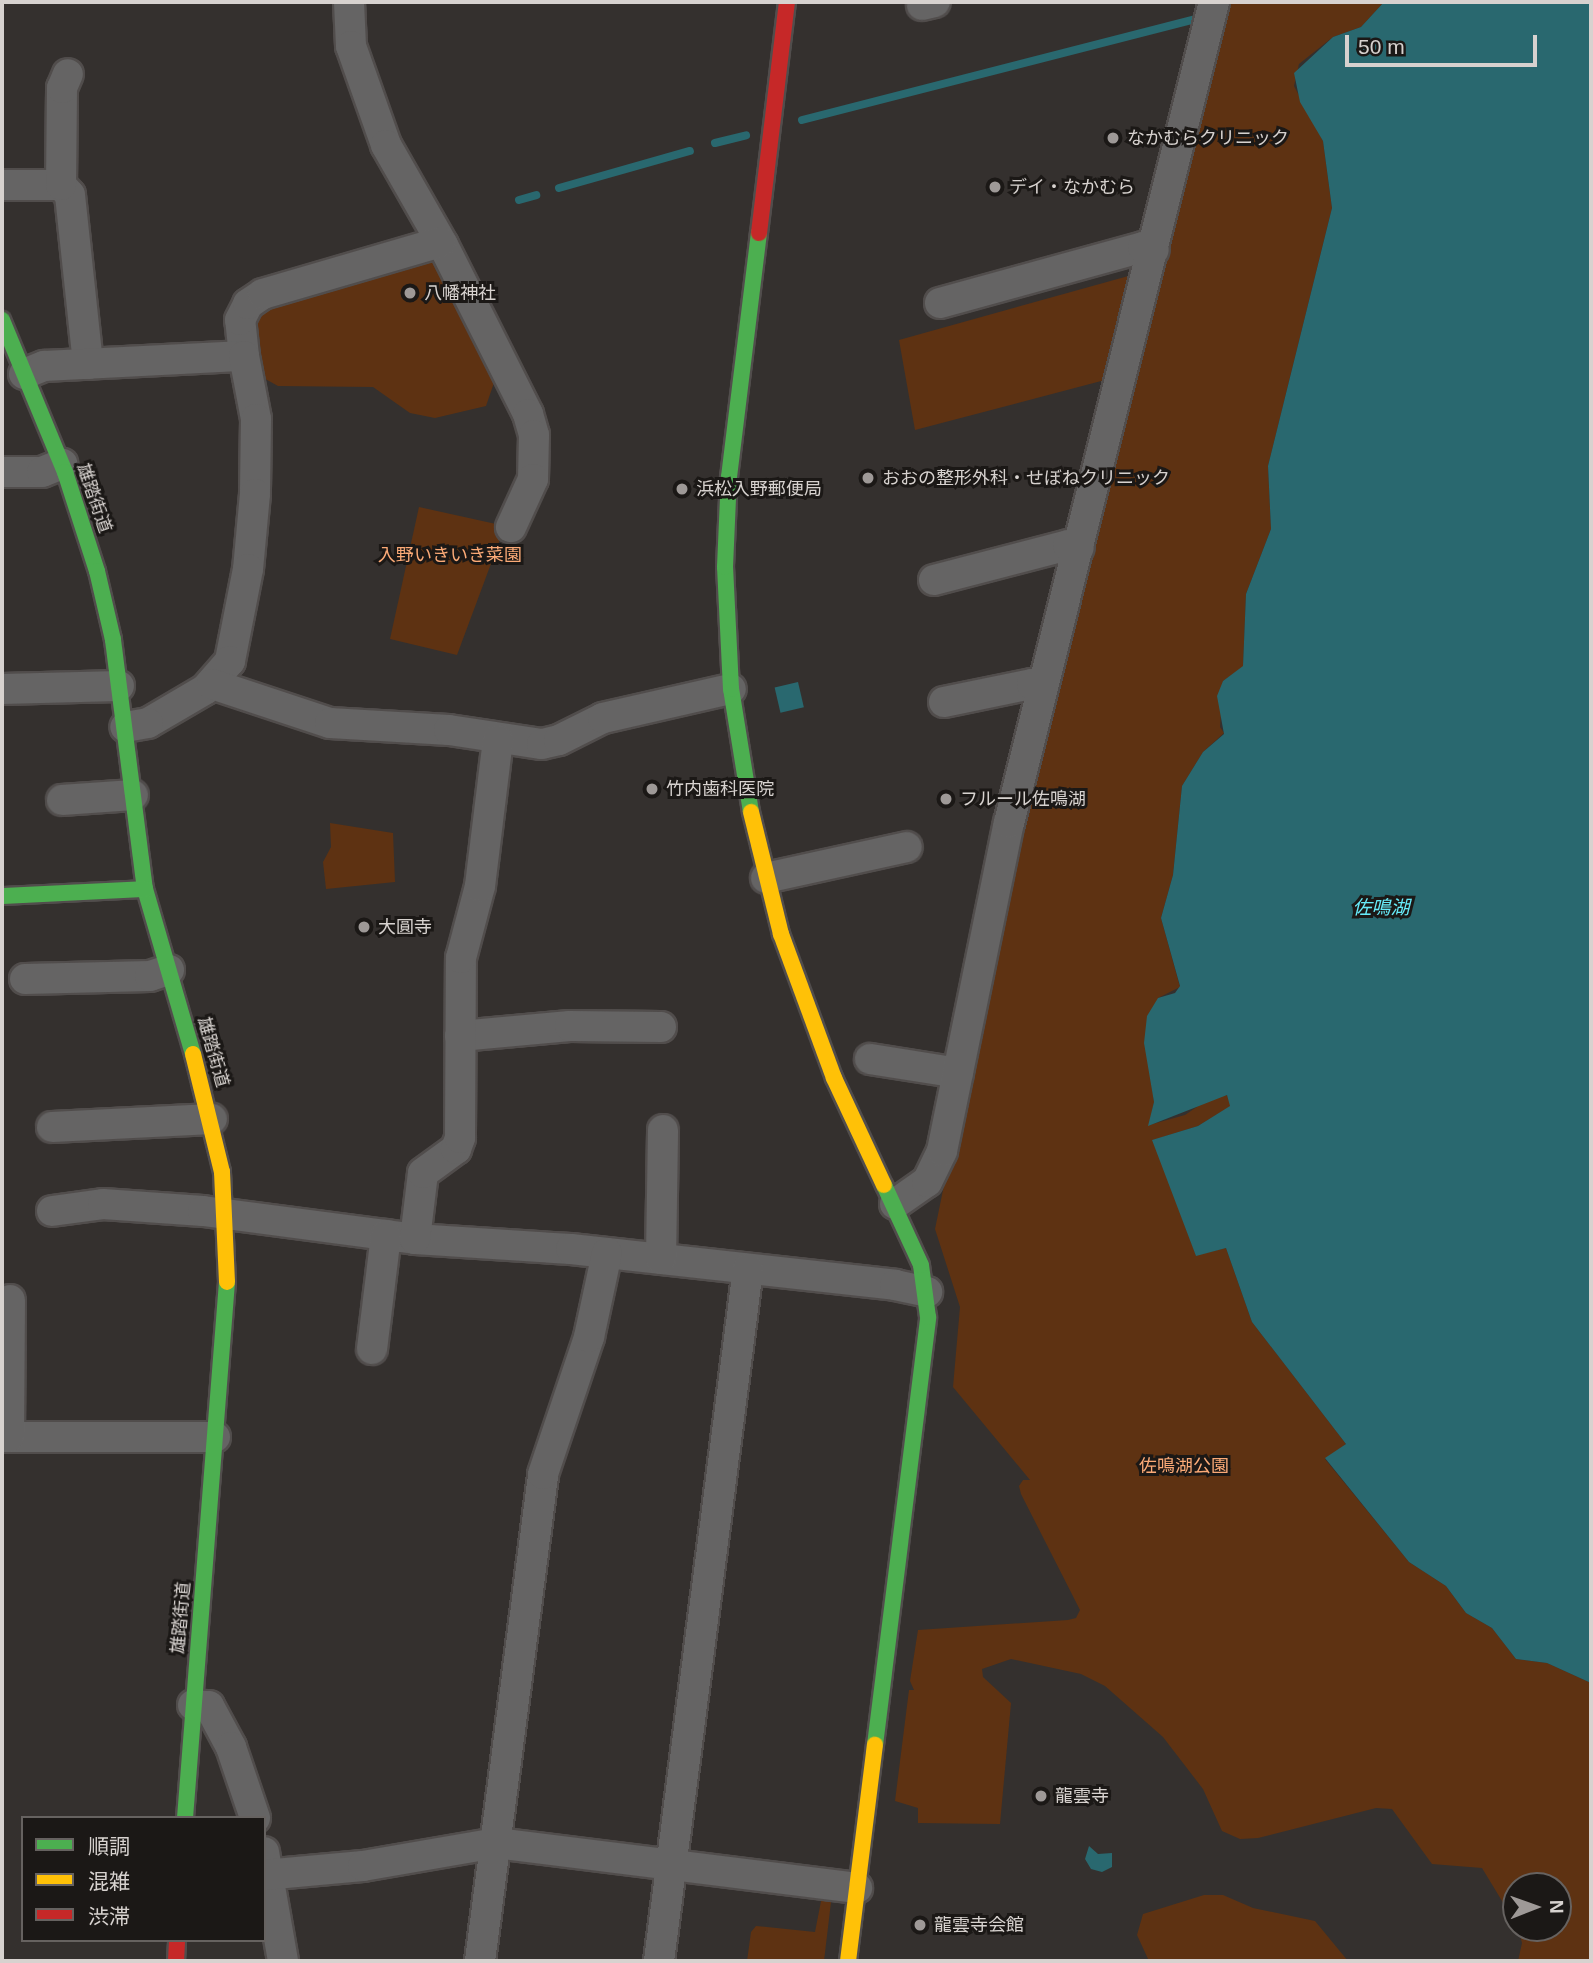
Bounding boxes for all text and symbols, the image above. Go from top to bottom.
scale bar [1348,21,1540,65]
text: 50 m [1358,35,1405,58]
place label: なかむらクリニック [1127,127,1289,149]
marker: なかむらクリニック [1105,130,1121,146]
place label: デイ・なかむら [1009,176,1135,198]
marker: デイ・なかむら [987,179,1003,195]
place label: 八幡神社 [424,282,496,304]
marker: 八幡神社 [402,285,418,301]
street label: 雄踏街道 [72,460,116,536]
place label: おおの整形外科・せぼねクリニック [882,467,1170,489]
marker: おおの整形外科・せぼねクリニック [860,470,876,486]
place label: 浜松入野郵便局 [696,478,822,500]
marker: 浜松入野郵便局 [674,481,690,497]
park label: 入野いきいき菜園 [378,544,522,566]
place label: 竹内歯科医院 [666,778,774,800]
marker: 竹内歯科医院 [644,781,660,797]
place label: フルール佐鳴湖 [960,788,1086,810]
marker: フルール佐鳴湖 [938,791,954,807]
water label: 佐鳴湖 [1353,897,1409,919]
place label: 大圓寺 [378,916,432,938]
marker: 大圓寺 [356,919,372,935]
street label: 雄踏街道 [193,1014,233,1090]
park label: 佐鳴湖公園 [1139,1455,1229,1477]
street label: 雄踏街道 [167,1581,195,1655]
place label: 龍雲寺 [1055,1785,1109,1807]
marker: 龍雲寺 [1033,1788,1049,1804]
legend [21,1816,266,1942]
text: 順調 [88,1835,130,1858]
text: 混雑 [88,1870,130,1893]
north arrow [1502,1872,1572,1942]
text: N [1546,1900,1567,1914]
text: 渋滞 [88,1905,130,1928]
place label: 龍雲寺会館 [934,1914,1024,1936]
marker: 龍雲寺会館 [912,1917,928,1933]

